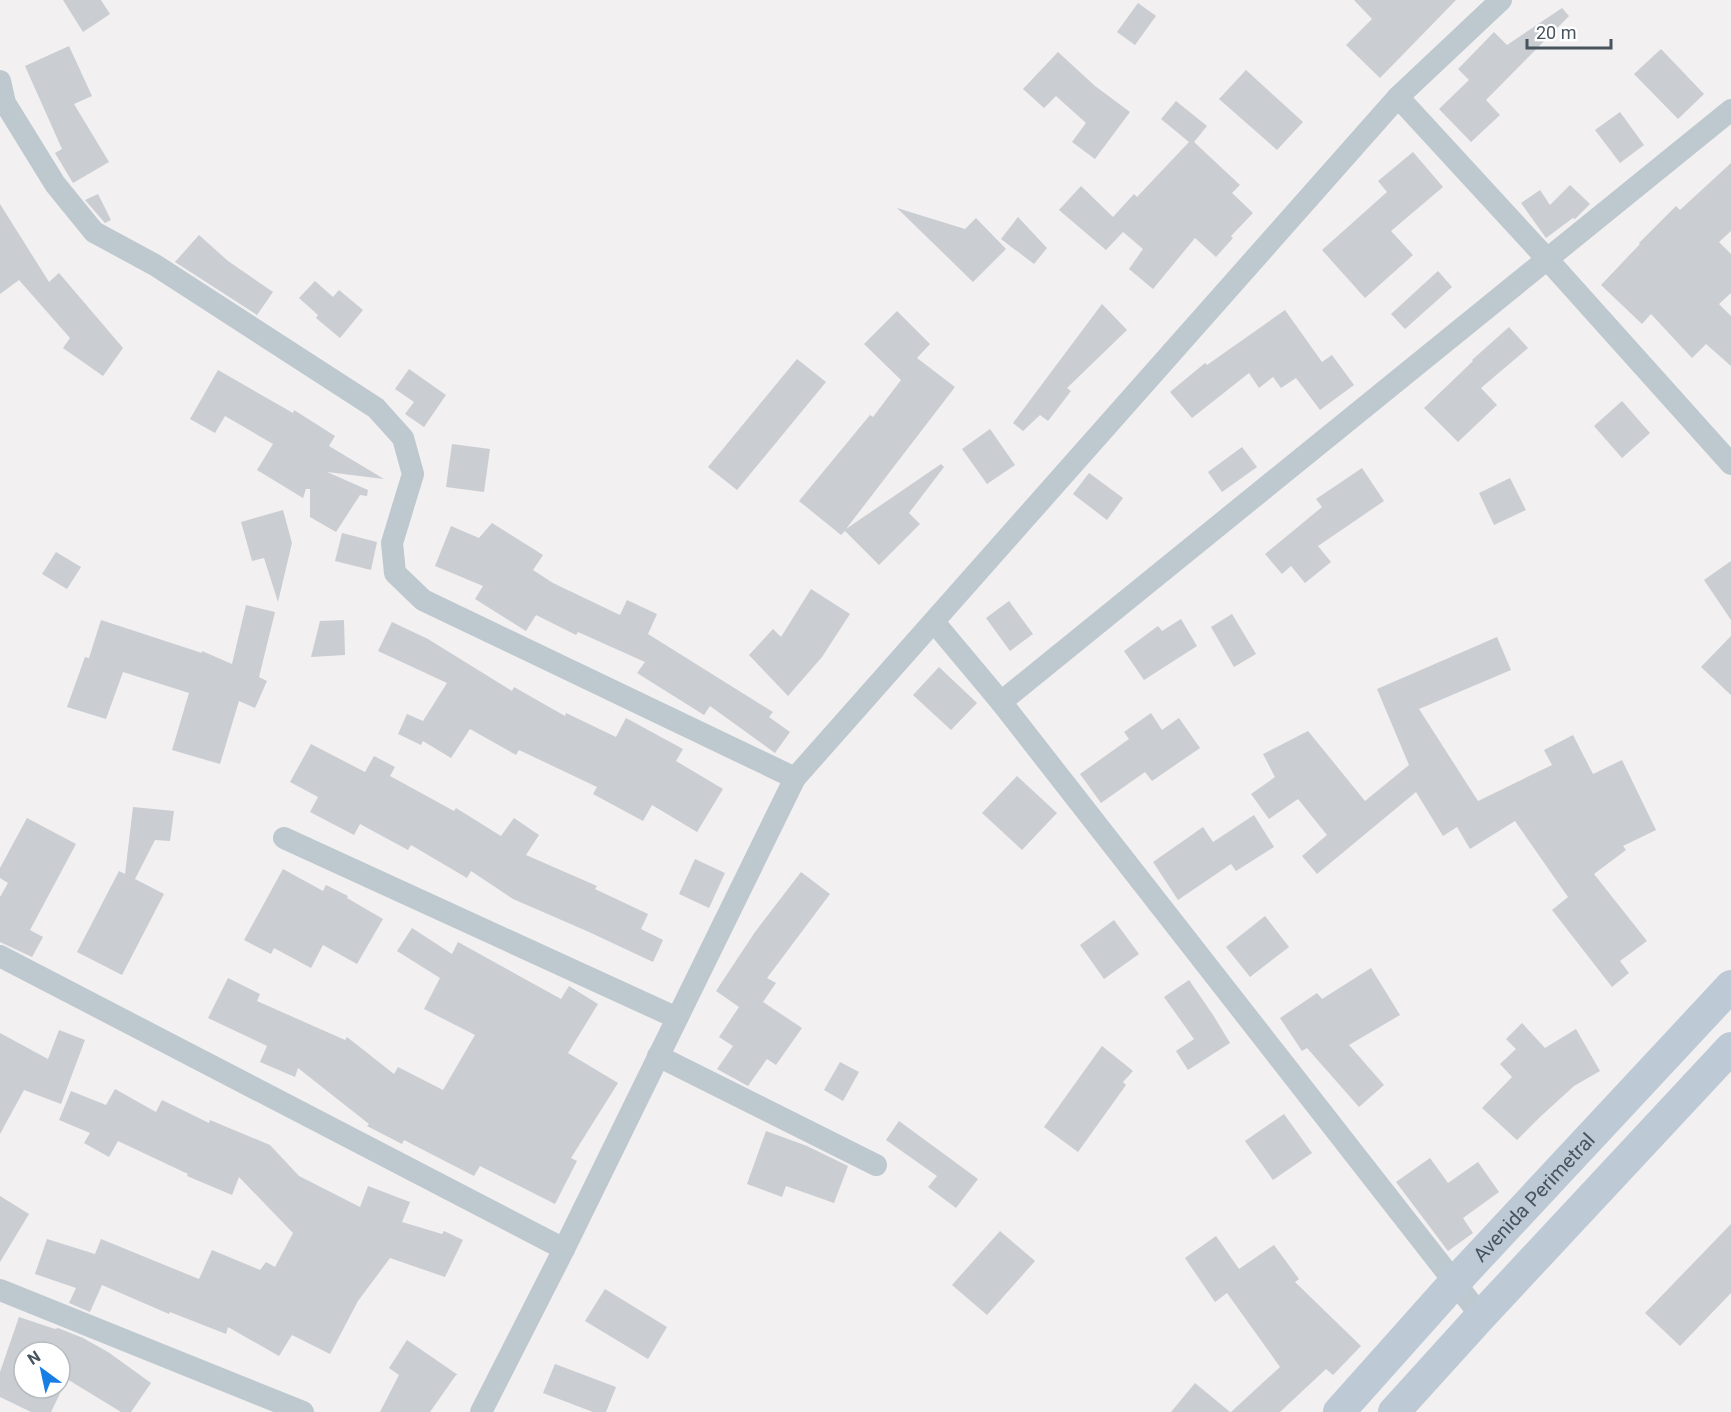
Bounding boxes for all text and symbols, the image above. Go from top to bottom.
scale bar [1527,12,1611,50]
text: 20 m [1536,22,1576,43]
street label: Avenida Perimetral [1468,1128,1600,1267]
north arrow [12,1340,72,1400]
text: N [24,1347,44,1369]

